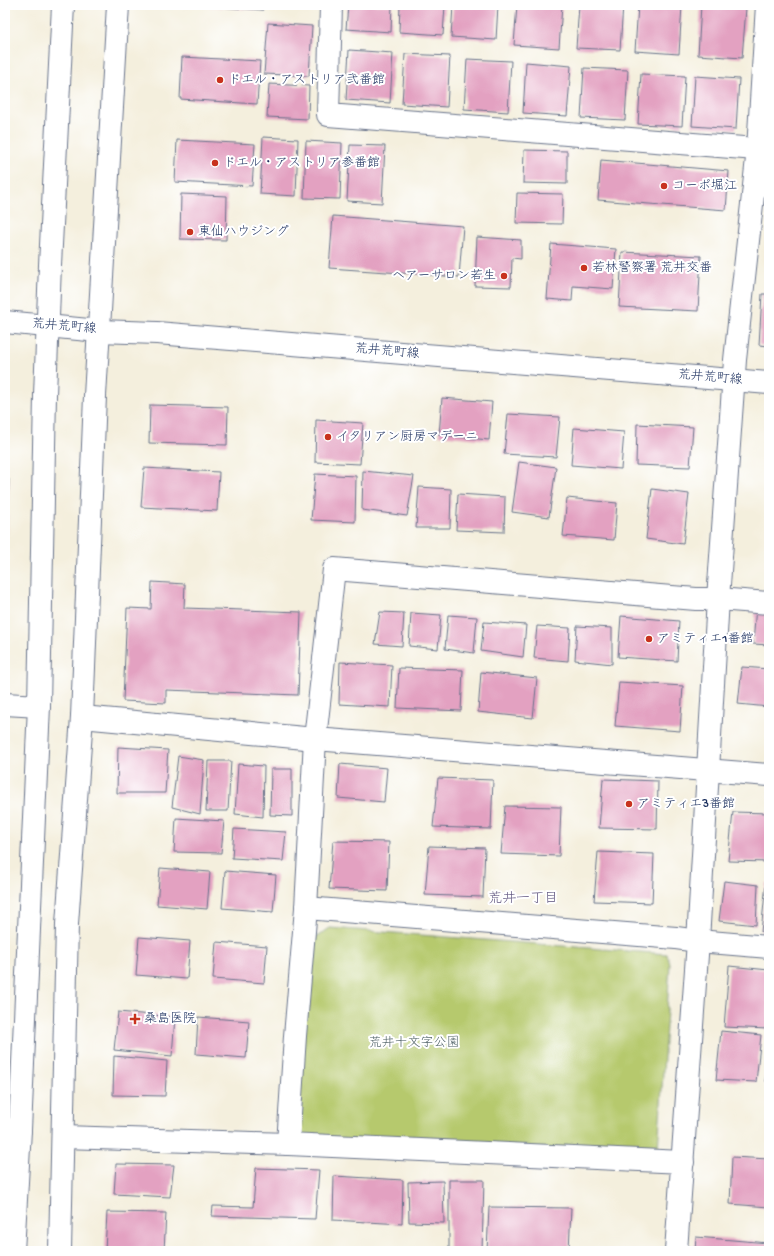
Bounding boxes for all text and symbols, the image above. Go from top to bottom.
place label: ドエル・アストリア弐番館 [228,73,385,88]
marker: ドエル・アストリア弐番館 [215,75,225,85]
place label: ドエル・アストリア参番館 [223,156,380,171]
marker: ドエル・アストリア参番館 [210,158,220,168]
place label: コーポ堀江 [672,178,737,194]
marker: コーポ堀江 [659,181,669,191]
place label: 東仙ハウジング [198,224,289,240]
marker: 東仙ハウジング [185,227,195,237]
place label: 若林警察署 荒井交番 [592,260,712,276]
marker: 若林警察署 荒井交番 [579,263,589,273]
place label: ヘアーサロン若生 [392,269,496,284]
marker: ヘアーサロン若生 [499,271,509,281]
street label: 荒井荒町線 [31,316,98,337]
street label: 荒井荒町線 [354,341,421,362]
street label: 荒井荒町線 [677,367,744,388]
place label: イタリアン厨房マデーニ [336,429,478,445]
marker: イタリアン厨房マデーニ [323,432,333,442]
place label: アミティエ1番館 [657,632,754,647]
marker: アミティエ1番館 [644,634,654,644]
place label: アミティエ3番館 [637,797,735,812]
marker: アミティエ3番館 [624,799,634,809]
district label: 荒井一丁目 [488,891,558,908]
place label: 桑島医院 [144,1011,196,1027]
marker: 桑島医院 [129,1013,141,1025]
park label: 荒井十文字公園 [368,1035,460,1051]

